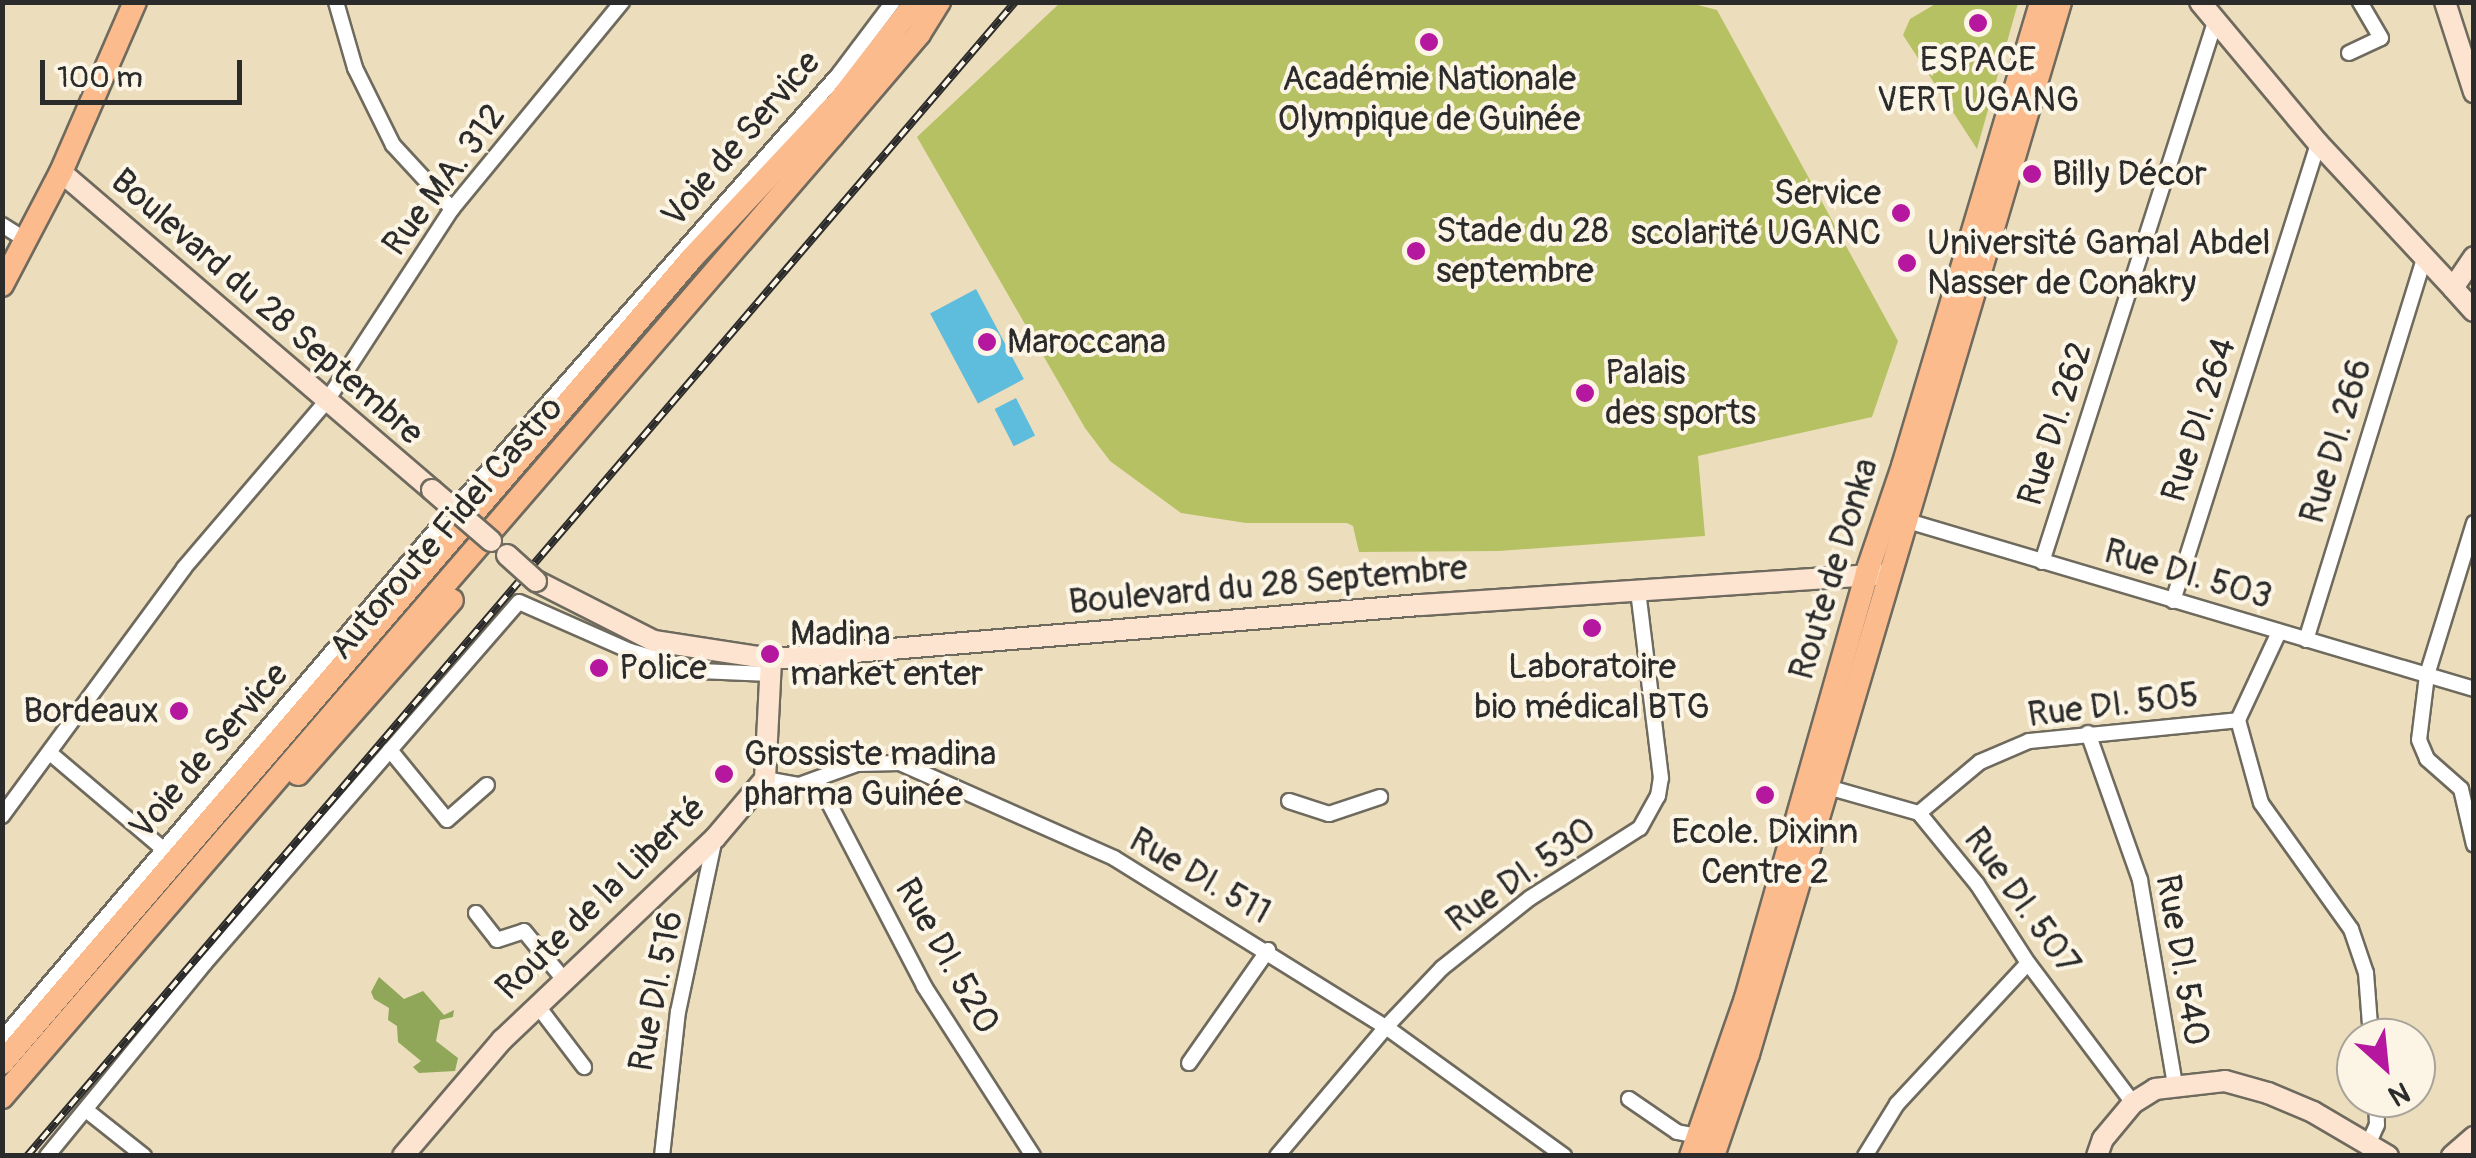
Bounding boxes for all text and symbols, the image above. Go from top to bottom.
marker: ESPACE VERT UGANG [1967,12,1989,34]
marker: Académie Nationale Olympique de Guinée [1418,31,1440,53]
place label: ESPACE VERT UGANG [1877,39,2079,121]
scale bar [45,40,248,102]
street label: Voie de Service [653,42,829,236]
place label: Académie Nationale Olympique de Guinée [1278,58,1580,140]
text: 100 m [57,59,143,96]
street label: Rue MA. 312 [373,96,515,264]
place label: Billy Décor [2052,153,2207,195]
street label: Boulevard du 28 Septembre [102,160,432,454]
marker: Billy Décor [2021,163,2043,185]
place label: Service scolarité UGANC [1631,172,1881,254]
marker: Service scolarité UGANC [1890,202,1912,224]
place label: Stade du 28 septembre [1436,210,1609,292]
place label: Université Gamal Abdel Nasser de Conakry [1927,222,2271,304]
marker: Stade du 28 septembre [1405,240,1427,262]
marker: Université Gamal Abdel Nasser de Conakry [1896,252,1918,274]
place label: Maroccana [1007,321,1166,363]
marker: Maroccana [976,331,998,353]
street label: Rue DI. 264 [2153,333,2245,507]
street label: Rue DI. 262 [2009,337,2101,511]
place label: Palais des sports [1605,352,1756,434]
street label: Rue DI. 266 [2291,354,2381,528]
marker: Palais des sports [1574,382,1596,404]
street label: Autoroute Fidel Castro [320,388,572,668]
street label: Route de Donka [1780,453,1888,685]
street label: Rue DI. 503 [2099,530,2277,618]
street label: Boulevard du 28 Septembre [1067,547,1469,623]
place label: Madina market enter [790,613,983,695]
marker: Laboratoire bio médical BTG [1579,615,1605,641]
marker: Madina market enter [759,643,781,665]
place label: Laboratoire bio médical BTG [1474,646,1710,728]
place label: Police [619,647,707,689]
street label: Voie de Service [121,654,297,848]
marker: Police [588,657,610,679]
street label: Rue DI. 505 [2025,674,2201,736]
place label: Bordeaux [23,690,159,732]
marker: Bordeaux [168,700,190,722]
place label: Grossiste madina pharma Guinée [744,733,996,815]
marker: Grossiste madina pharma Guinée [713,763,735,785]
marker: Ecole. Dixinn Centre 2 [1754,784,1776,806]
street label: Route de la Liberté [487,787,715,1009]
street label: Rue DI. 530 [1438,808,1604,942]
place label: Ecole. Dixinn Centre 2 [1672,811,1858,893]
street label: Rue DI. 511 [1122,819,1278,933]
street label: Rue DI. 507 [1955,819,2089,983]
street label: Rue DI. 520 [886,871,1008,1041]
street label: Rue DI. 540 [2146,871,2218,1049]
street label: Rue DI. 516 [620,907,692,1075]
north arrow [2336,1018,2436,1118]
text: N [2383,1074,2415,1113]

